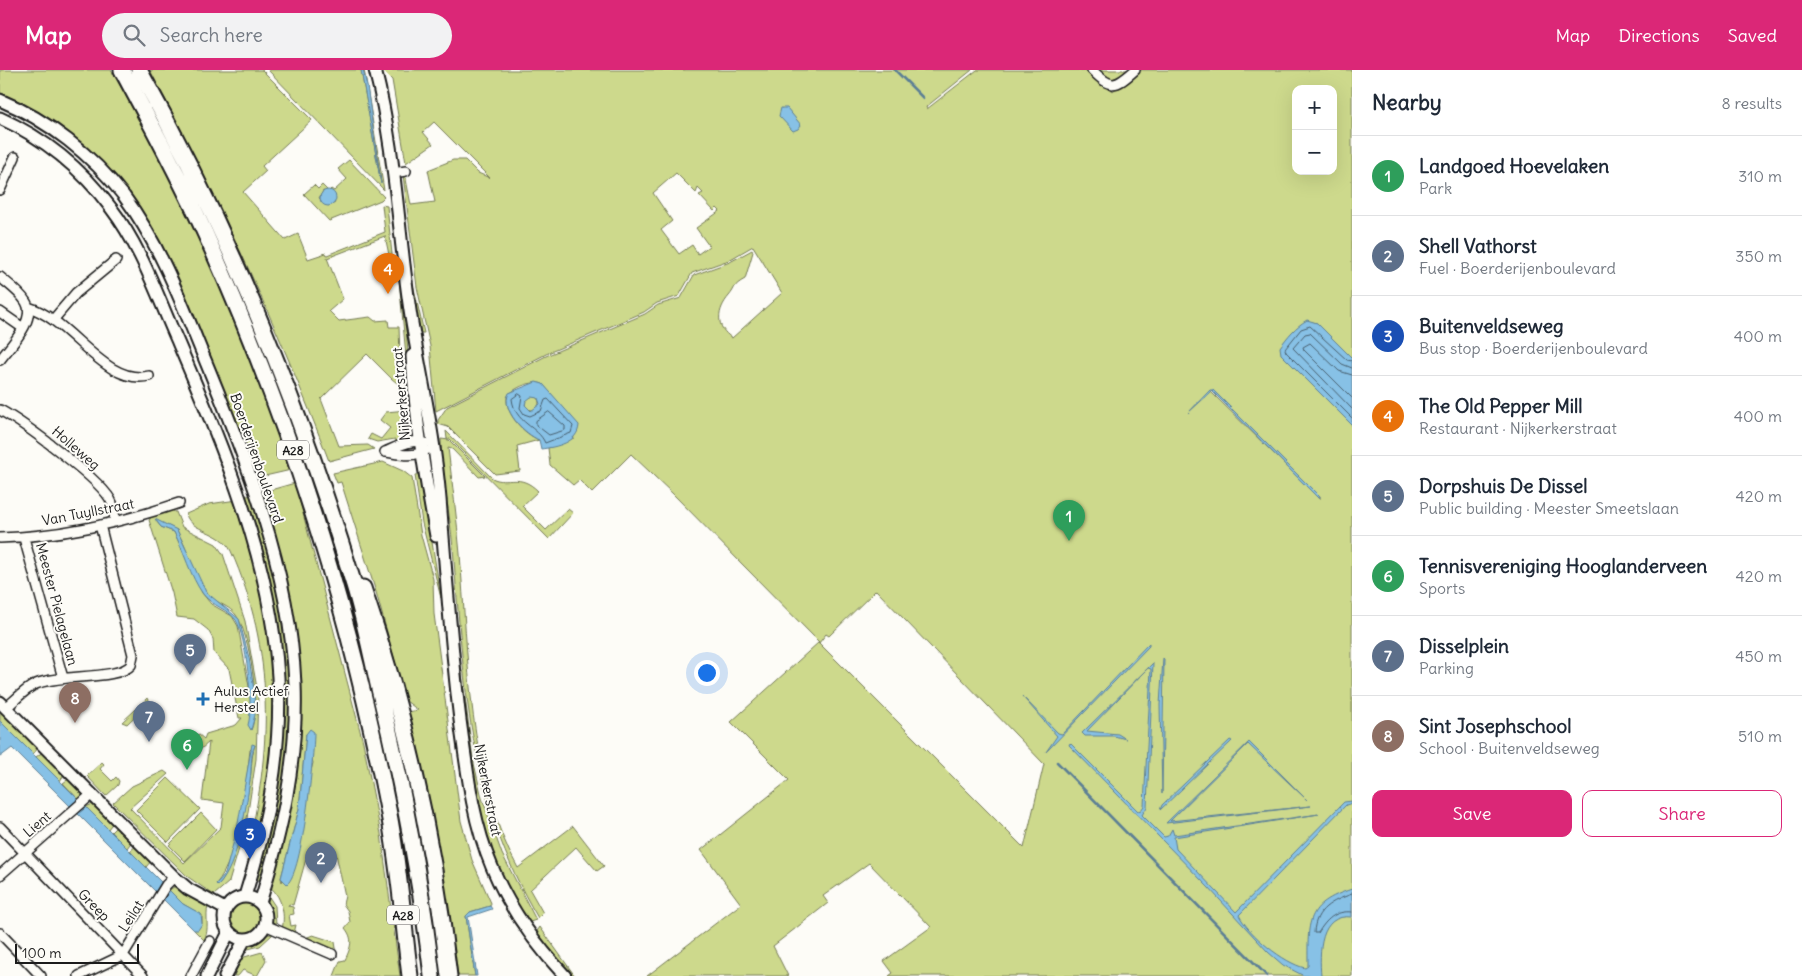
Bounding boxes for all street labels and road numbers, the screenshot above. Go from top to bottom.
street label: Nijkerkerstraat [388,346,414,441]
street label: Boerderijenboulevard [226,391,288,525]
street label: Holleweg [48,422,104,474]
road number: A28 [277,440,309,460]
street label: Van Tuyllstraat [40,494,136,530]
street label: Meester Pielagelaan [32,541,82,667]
street label: Nijkerkerstraat [470,742,506,838]
street label: Lient [19,807,55,841]
street label: Greep [74,885,114,925]
street label: Leilat [114,897,148,935]
road number: A28 [387,906,419,924]

